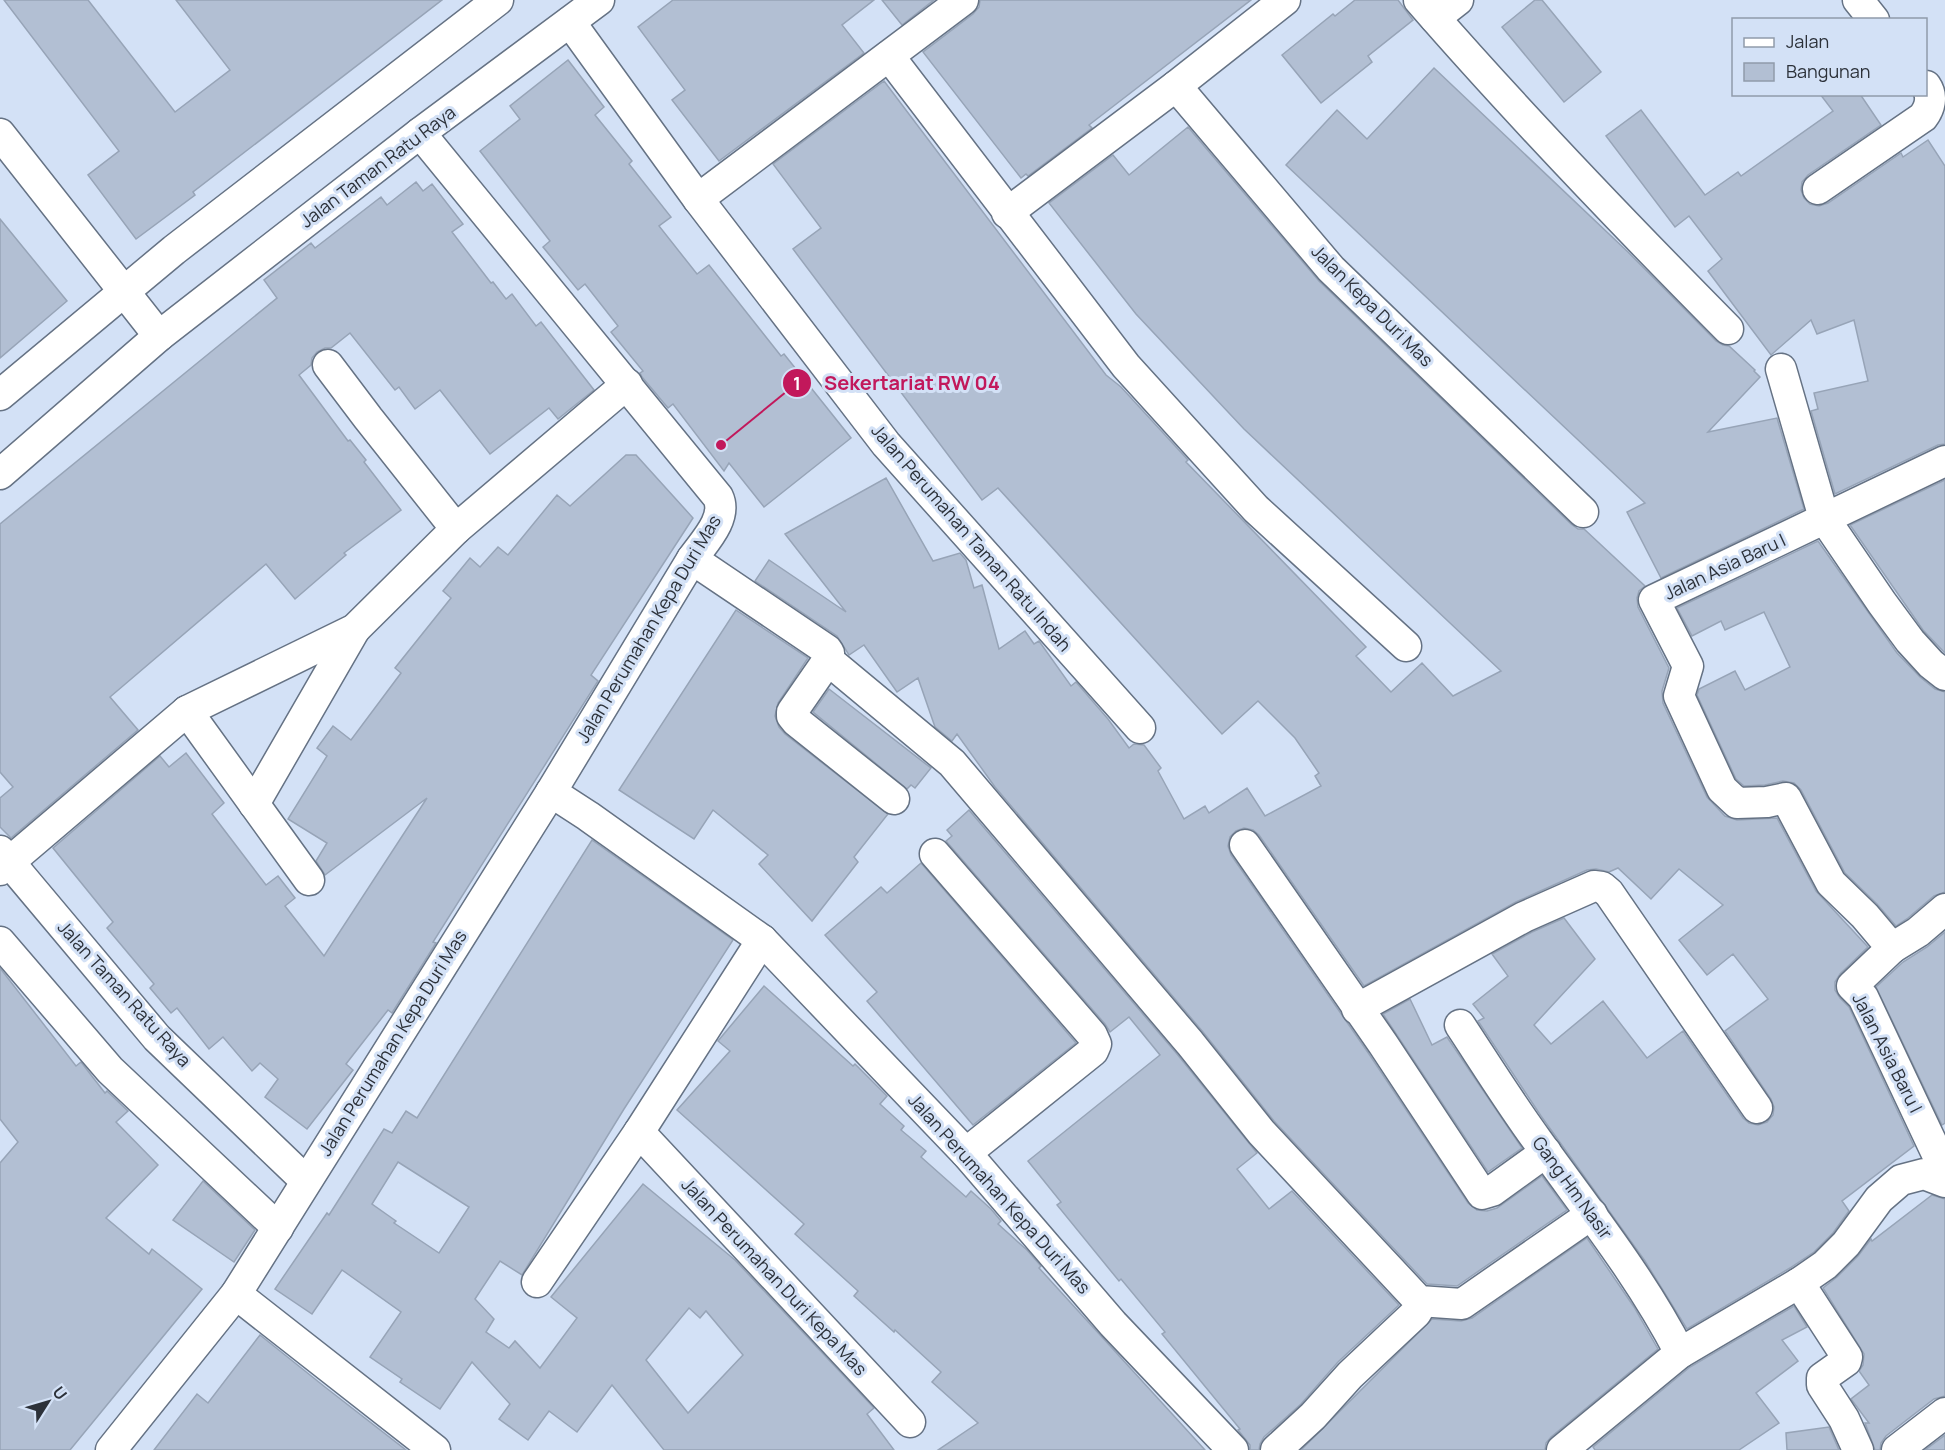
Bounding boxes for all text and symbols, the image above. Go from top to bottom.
legend [1732,18,1927,96]
text: Jalan [1786,29,1829,53]
text: Bangunan [1786,59,1870,83]
street label: Jalan Taman Ratu Raya [295,100,460,233]
street label: Jalan Kepa Duri Mas [1307,239,1439,371]
callout: Sekertariat RW 04 [782,364,1012,402]
text: Sekertariat RW 04 [824,369,1000,396]
text: 1 [793,371,801,395]
street label: Jalan Perumahan Taman Ratu Indah [866,419,1077,656]
street label: Jalan Perumahan Kepa Duri Mas [570,510,726,747]
street label: Jalan Asia Baru I [1660,527,1789,605]
street label: Jalan Taman Ratu Raya [53,915,197,1071]
street label: Jalan Perumahan Kepa Duri Mas [313,925,472,1160]
street label: Jalan Asia Baru I [1847,989,1928,1117]
street label: Jalan Perumahan Kepa Duri Mas [903,1088,1096,1299]
street label: Gang Hm Nasir [1527,1131,1618,1244]
street label: Jalan Perumahan Duri Kepa Mas [677,1172,873,1380]
north arrow [18,1372,78,1432]
text: U [48,1382,72,1404]

